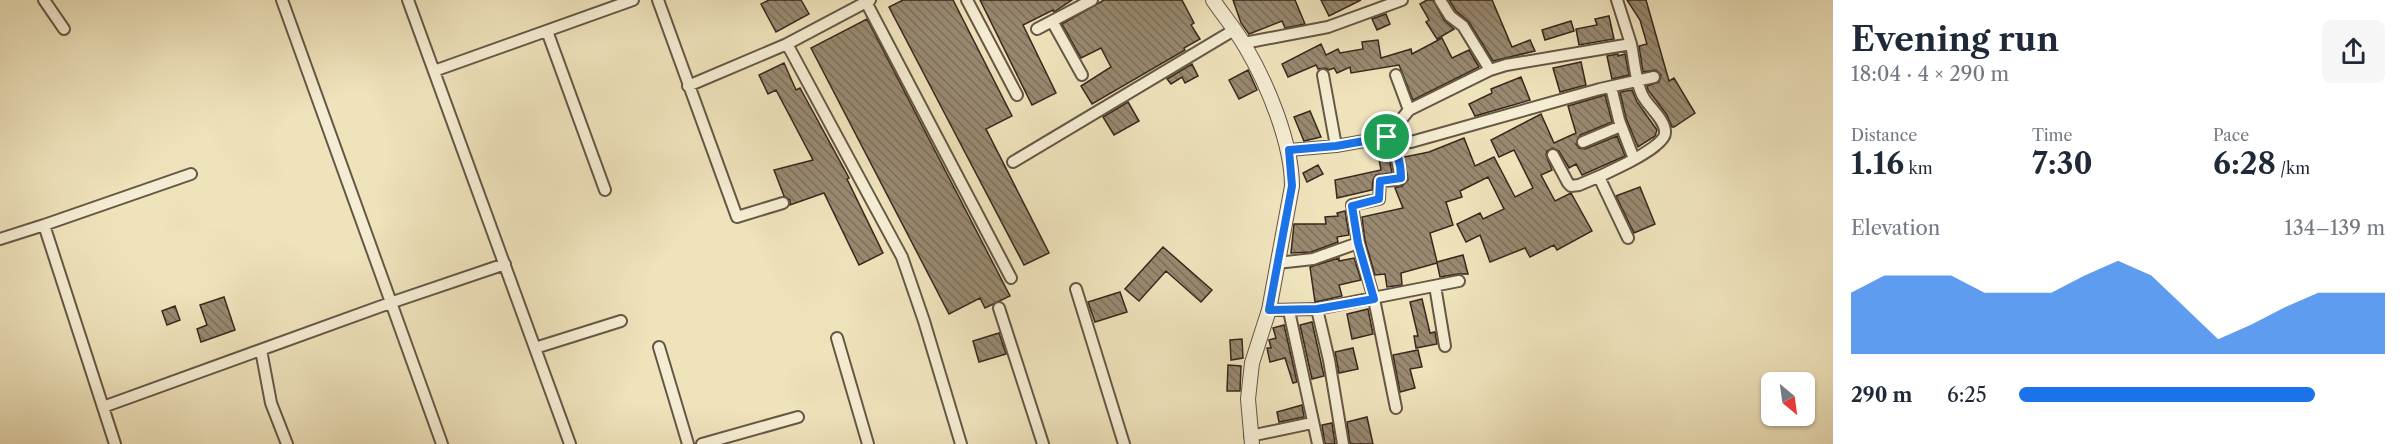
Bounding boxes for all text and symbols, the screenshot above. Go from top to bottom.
text: Evening run [1851,19,2059,60]
button: share [2322,20,2385,83]
text: 18:04 · 4 × 290 m [1851,62,2009,86]
pin [1361,111,1412,162]
icon: arrive [1370,120,1403,153]
text: Distance [1851,125,1917,145]
text: Time [2032,125,2072,145]
text: Pace [2213,125,2249,145]
text: 1.16 [1851,145,1904,182]
text: 7:30 [2032,145,2093,182]
text: 6:28 [2213,145,2276,182]
text: km [1904,158,1933,178]
text: /km [2276,158,2310,178]
text: Elevation [1851,216,1940,240]
text: 134–139 m [2284,216,2385,240]
north arrow [1761,372,1815,426]
map controls [1761,372,1815,426]
text: 290 m [1851,383,1912,407]
text: 6:25 [1947,383,1987,407]

